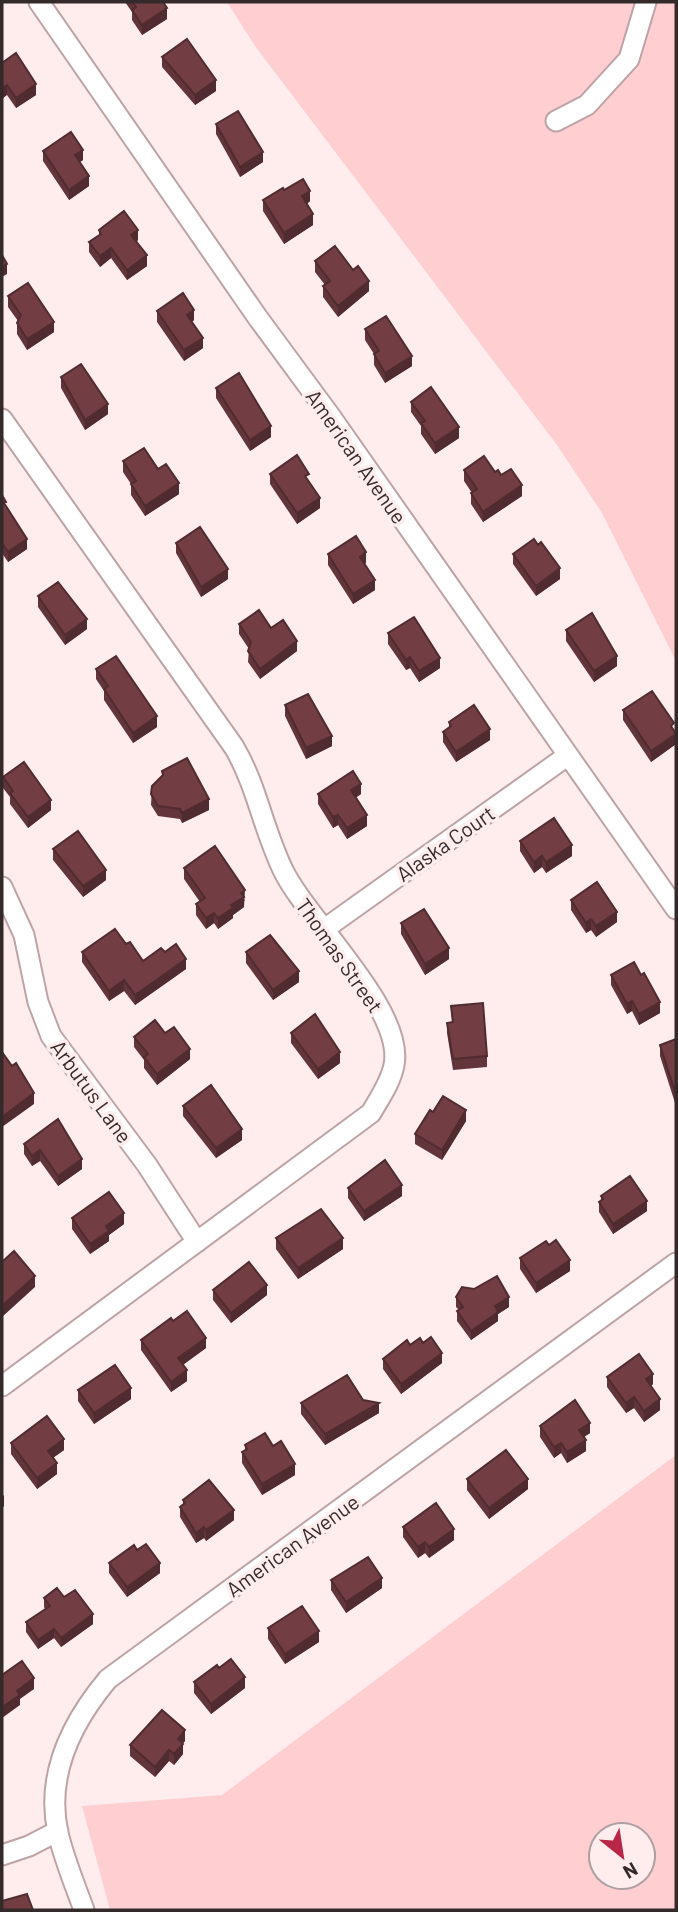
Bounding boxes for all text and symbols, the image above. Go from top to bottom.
street label: American Avenue [301,384,413,528]
street label: Alaska Court [391,800,499,886]
street label: Thomas Street [291,893,389,1017]
street label: Arbutus Lane [46,1035,138,1147]
street label: American Avenue [221,1488,363,1602]
north arrow [587,1821,657,1891]
text: N [620,1858,642,1884]

